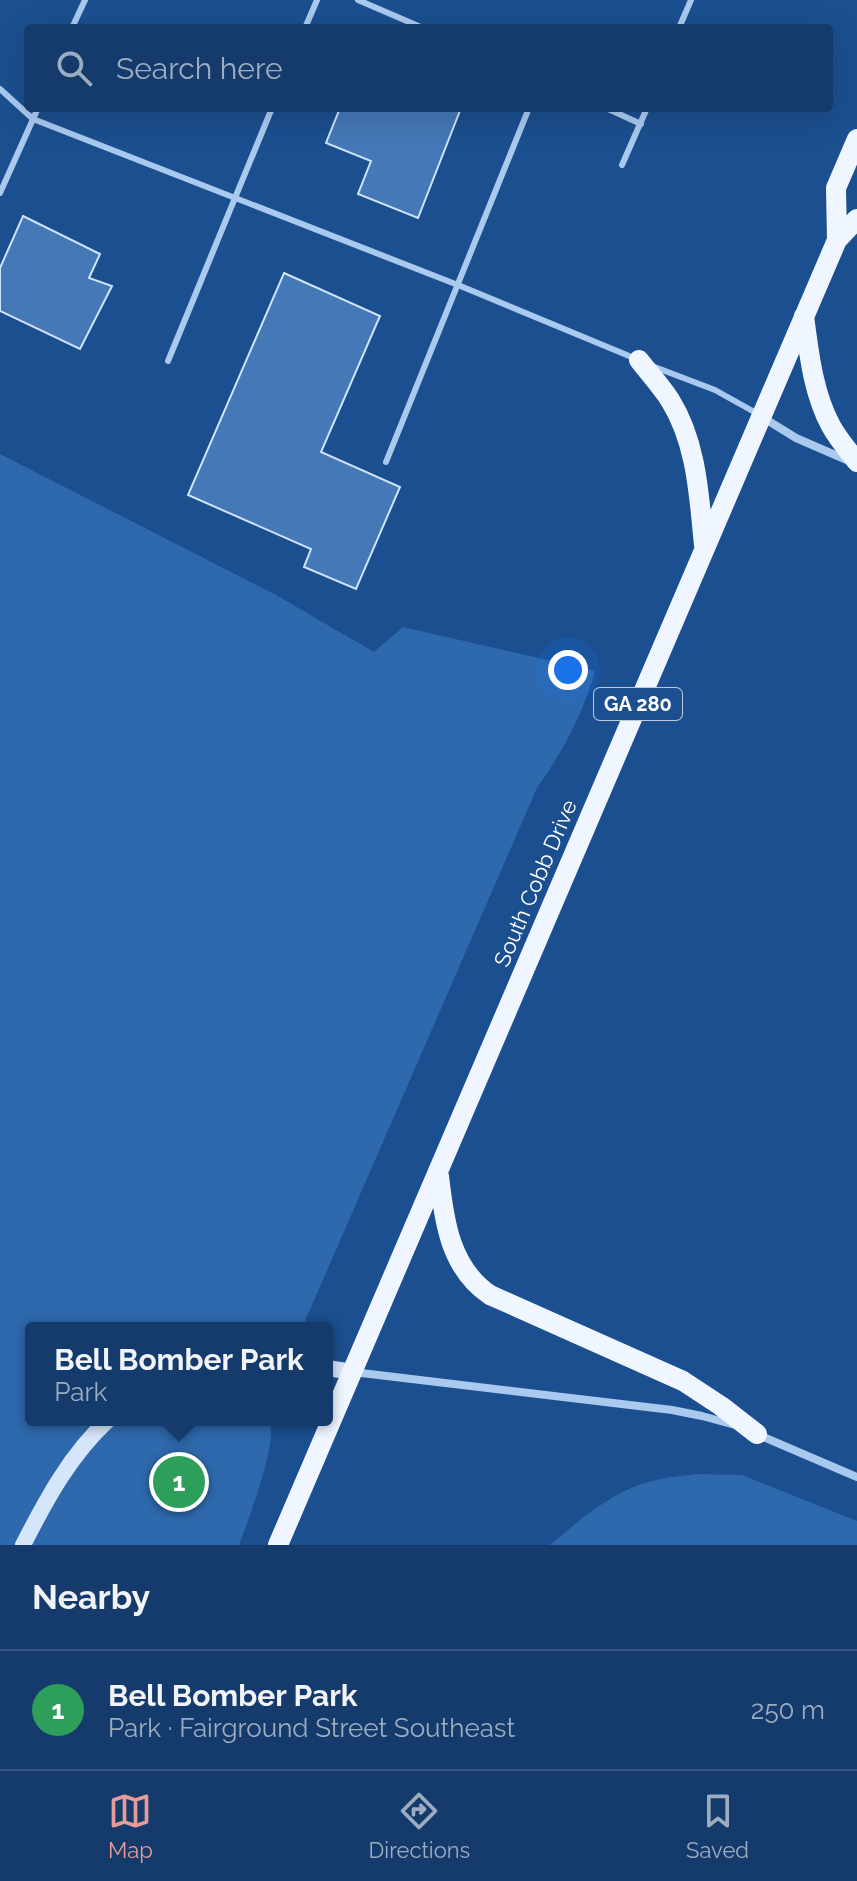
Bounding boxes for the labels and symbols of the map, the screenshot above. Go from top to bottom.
your location [548,650,588,690]
road number: GA 280 [594,688,682,720]
street label: South Cobb Drive [488,796,582,970]
pin: 1 [153,1452,205,1512]

